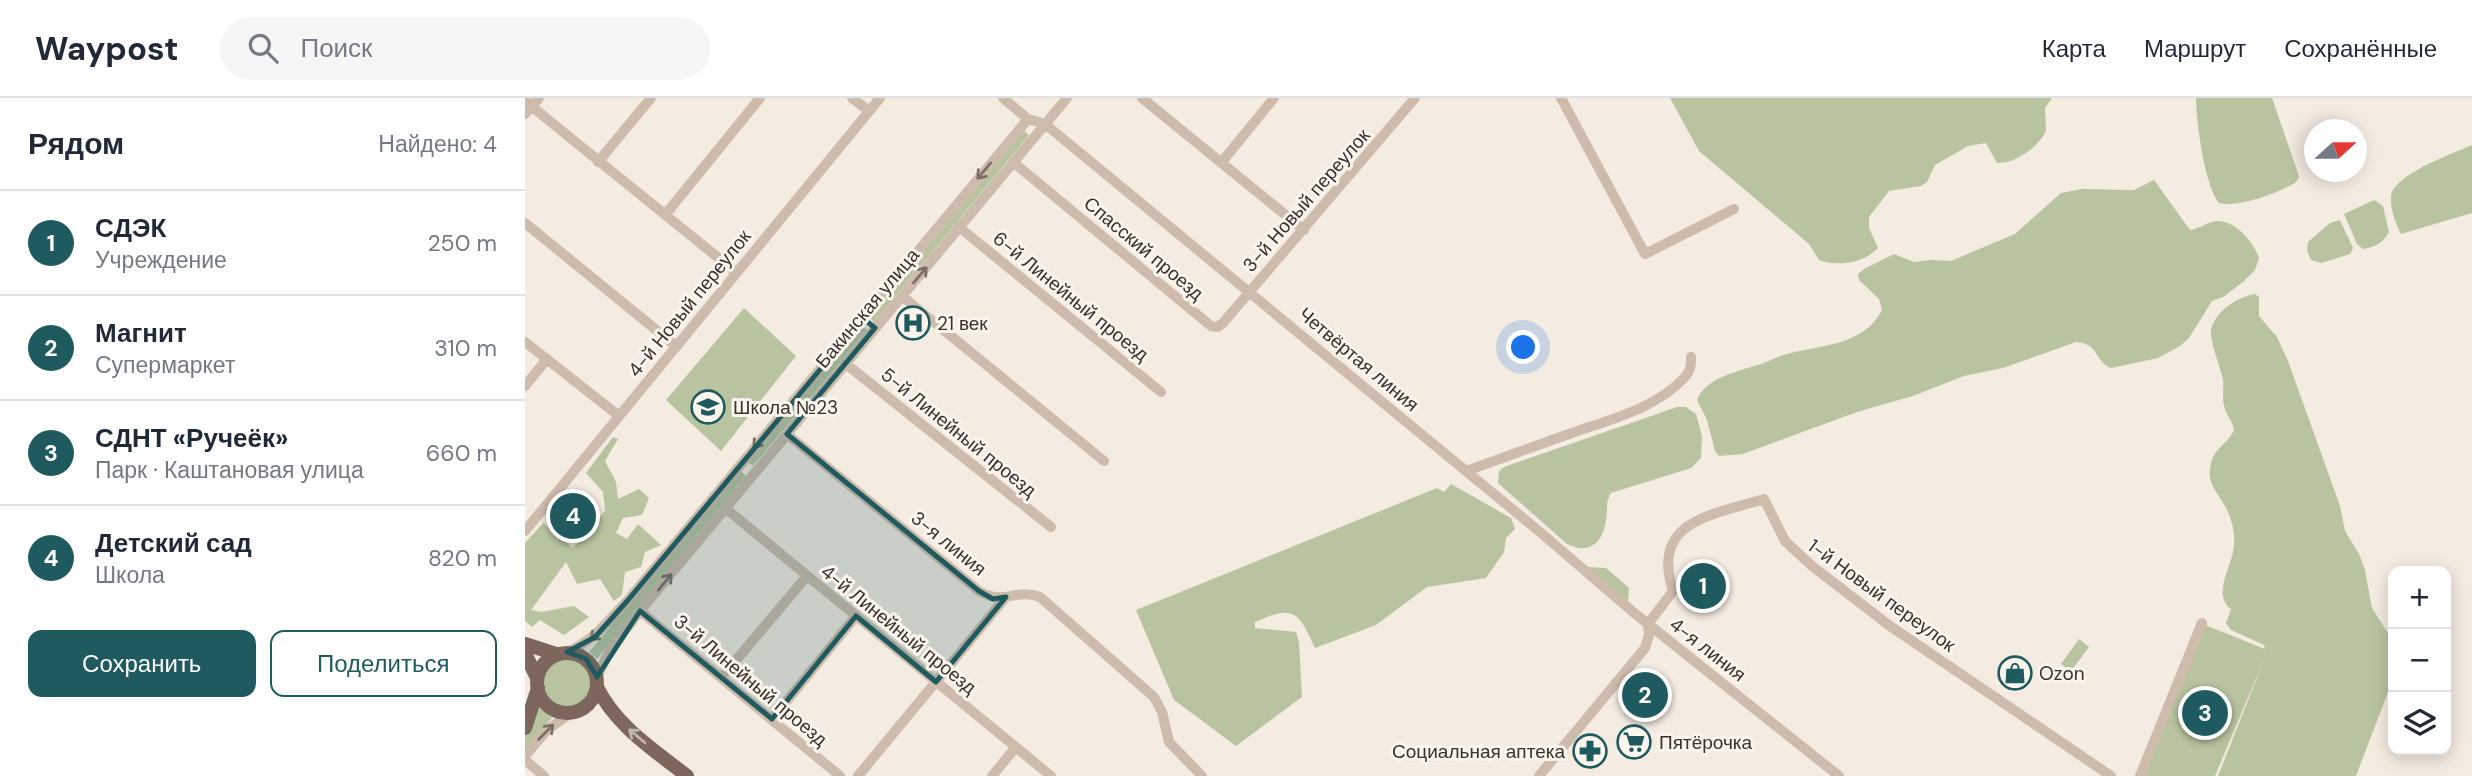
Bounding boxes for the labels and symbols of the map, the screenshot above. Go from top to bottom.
north arrow [2304,119,2367,182]
street label: 3-й Новый переулок [1237,123,1376,277]
one-way arrow [976,162,992,180]
street label: Спасский проезд [1079,191,1209,306]
street label: 4-й Новый переулок [622,224,757,382]
street label: 6-й Линейный проезд [988,226,1154,367]
street label: Бакинская улица [810,243,925,373]
one-way arrow [912,266,927,284]
street label: Четвёртая линия [1293,302,1424,417]
hospital icon: 21 век [894,304,932,342]
place label: 21 век [937,311,988,336]
your location [1506,330,1540,364]
street label: 5-й Линейный проезд [876,362,1042,503]
school or university icon: Школа №23 [689,388,727,426]
place label: Школа №23 [733,395,838,420]
one-way arrow [752,431,768,449]
pin: 4 [550,490,596,542]
street label: 3-я линия [906,505,992,581]
street label: 1-й Новый переулок [1803,533,1961,658]
street label: 4-й Линейный проезд [816,559,982,700]
pin: 1 [1680,560,1726,612]
one-way arrow [657,573,672,591]
street label: 3-й Линейный проезд [669,609,833,752]
street label: 4-я линия [1664,612,1751,687]
one-way arrow [589,624,606,641]
shop icon: Ozon [1996,654,2034,692]
place label: Ozon [2039,661,2085,686]
pin: 2 [1622,669,1668,721]
pin: 3 [2182,687,2228,739]
supermarket icon: Пятёрочка [1615,723,1653,761]
one-way arrow [538,724,555,741]
one-way arrow [629,728,647,744]
place label: Пятёрочка [1659,730,1753,755]
pharmacy icon: Социальная аптека [1571,732,1609,770]
place label: Социальная аптека [1392,739,1565,764]

